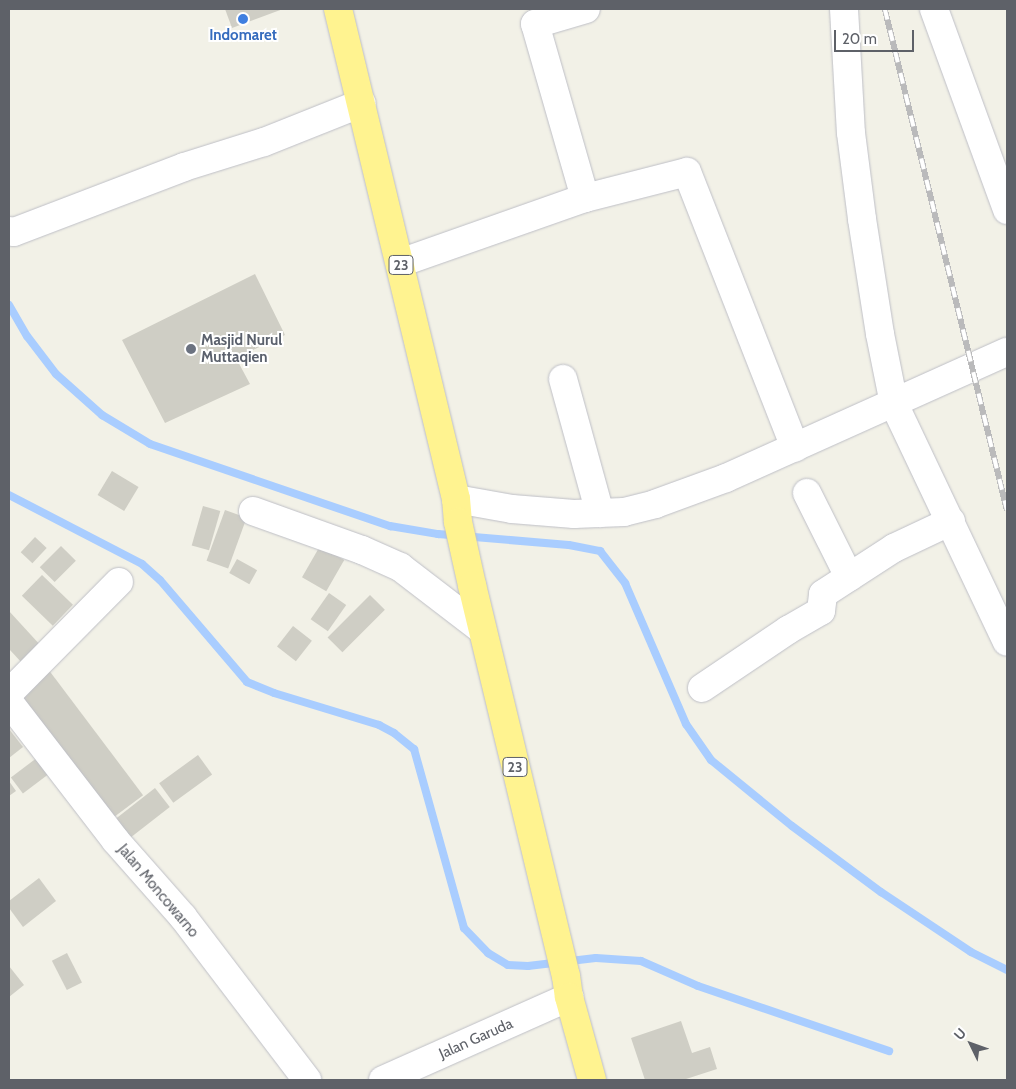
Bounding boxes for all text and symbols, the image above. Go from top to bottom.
marker: Indomaret [237,13,249,25]
scale bar [836,20,916,52]
place label: Indomaret [209,27,277,45]
text: 20 m [842,30,877,48]
road number: 23 [388,254,414,276]
place label: Masjid Nurul Muttaqien [201,331,282,366]
marker: Masjid Nurul Muttaqien [185,343,197,355]
road number: 23 [502,756,528,779]
street label: Jalan Moncowarno [114,841,202,941]
street label: Jalan Garuda [436,1015,516,1063]
north arrow [946,1019,996,1069]
text: U [950,1024,970,1044]

